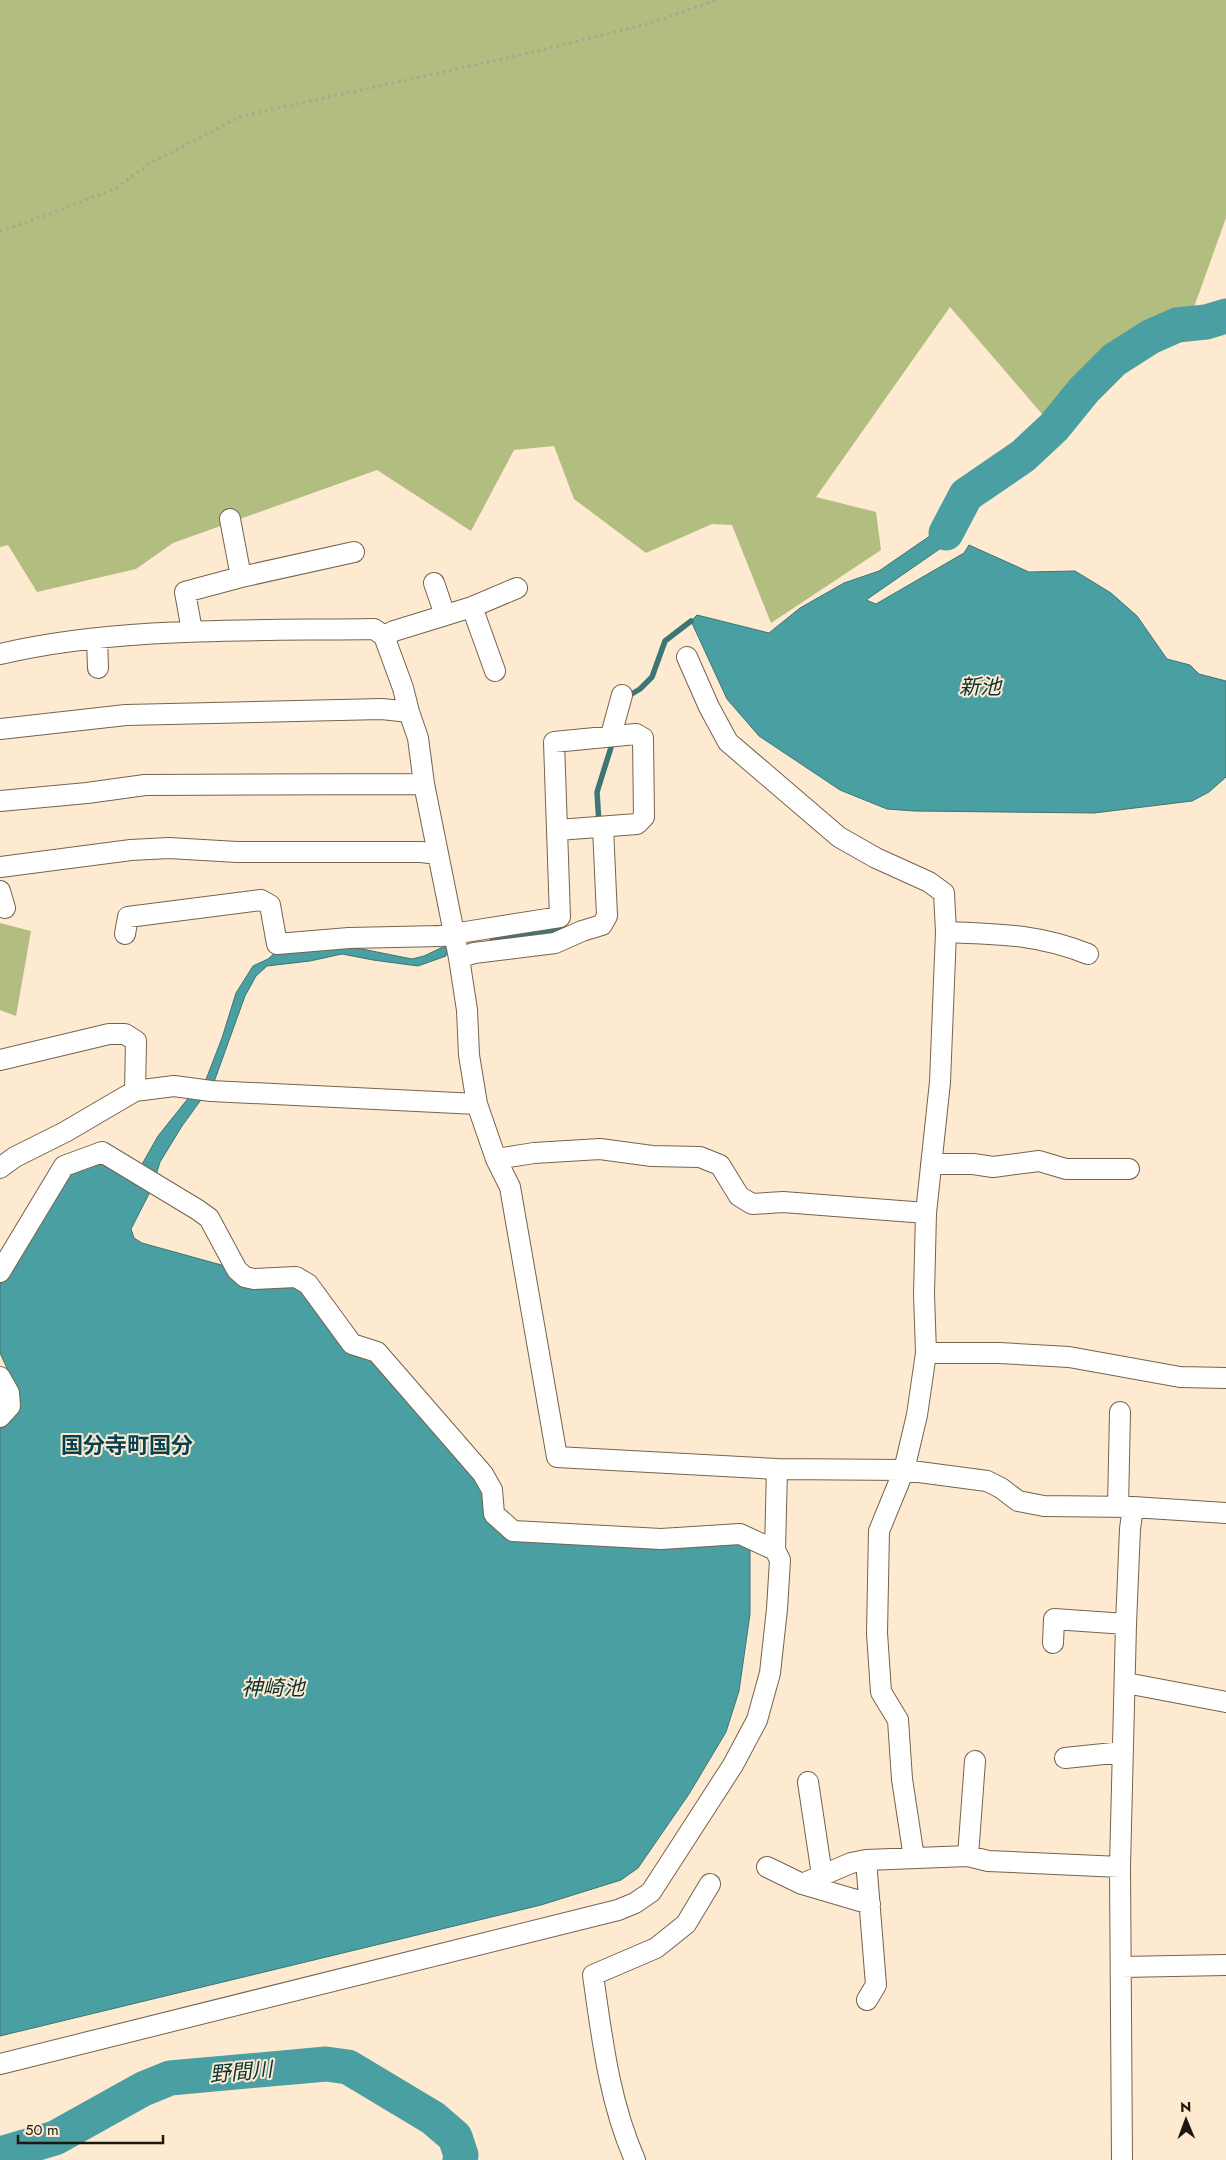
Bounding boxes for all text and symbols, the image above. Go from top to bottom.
water label: 新池 [959,672,1003,702]
district label: 国分寺町国分 [61,1429,193,1461]
water label: 神崎池 [242,1673,306,1703]
water label: 野間川 [208,2054,276,2090]
north arrow [1161,2095,1211,2145]
text: N [1180,2097,1192,2117]
scale bar [18,2112,162,2144]
text: 50 m [25,2119,59,2141]

